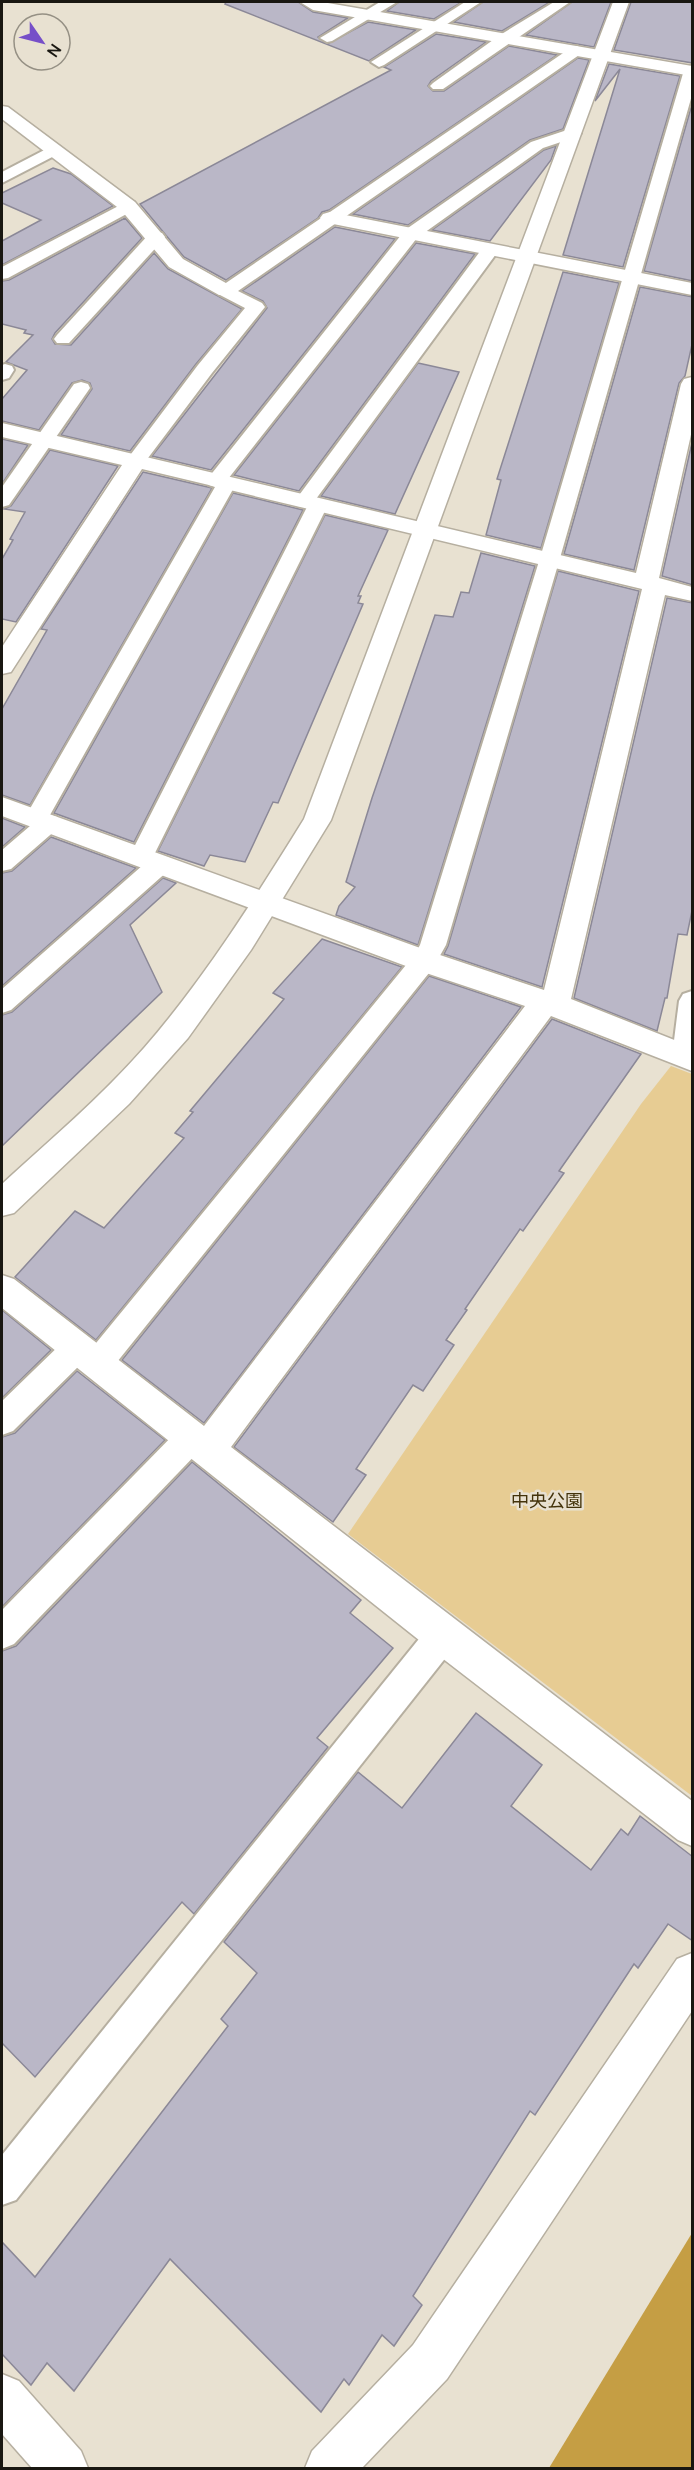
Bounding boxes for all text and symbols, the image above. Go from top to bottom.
north arrow [12,12,72,72]
text: N [42,40,67,62]
park label: 中央公園 [511,1488,583,1512]

